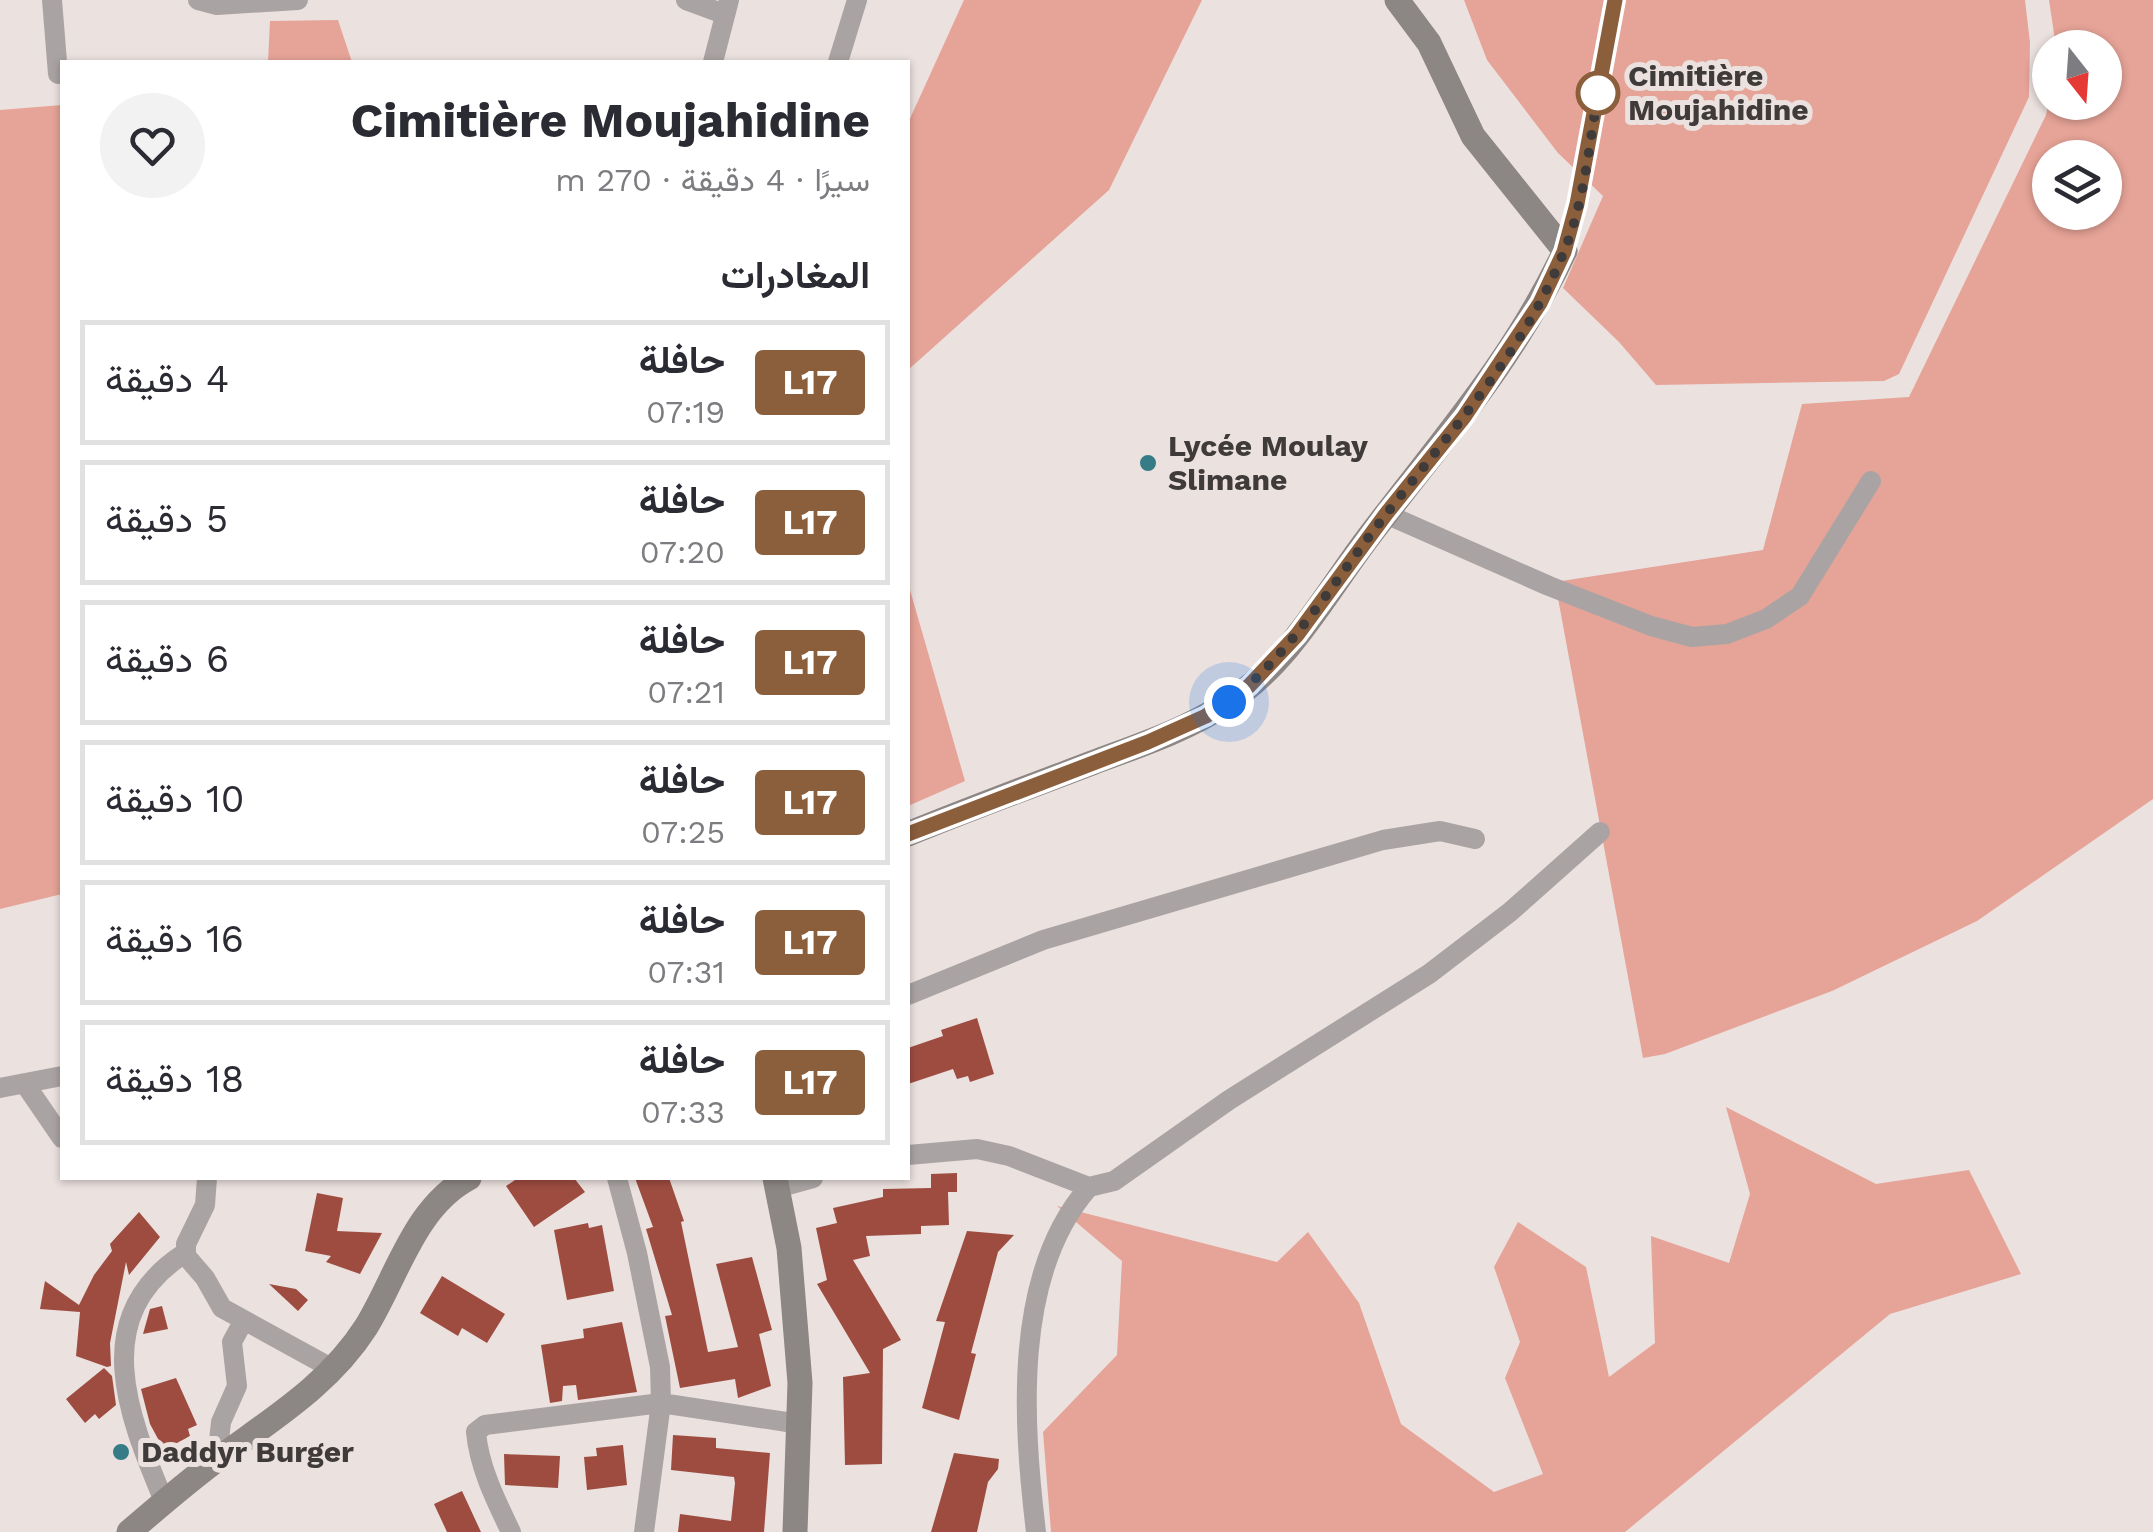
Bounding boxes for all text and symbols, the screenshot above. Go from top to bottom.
north arrow [2032,30,2122,120]
map controls [2032,30,2122,230]
place label: Cimitière Moujahidine [1628,58,1809,127]
marker: Cimitière Moujahidine [1577,72,1619,114]
text: Cimitière Moujahidine [351,92,870,149]
button: heart [100,93,205,198]
button: layers [2032,140,2122,230]
text: سيرًا · 4 دقيقة · 270 m [555,161,870,199]
text: المغادرات [721,253,870,297]
text: حافلة [639,338,725,382]
text: 4 دقيقة [105,357,229,401]
text: L17 [783,361,837,403]
text: 07:19 [646,393,725,431]
place label: Lycée Moulay Slimane [1168,428,1368,497]
marker: Lycée Moulay Slimane [1137,452,1159,474]
text: حافلة [639,478,725,522]
text: 5 دقيقة [105,497,228,541]
text: L17 [783,501,837,543]
text: 07:20 [640,533,725,571]
text: حافلة [639,618,725,662]
text: 6 دقيقة [105,637,229,681]
text: L17 [783,641,837,683]
text: 07:21 [647,673,725,711]
your location [1204,677,1254,727]
text: حافلة [639,758,725,802]
text: 10 دقيقة [105,777,244,821]
text: L17 [783,781,837,823]
text: 07:25 [641,813,725,851]
text: حافلة [639,898,725,942]
text: 16 دقيقة [105,917,244,961]
text: L17 [783,921,837,963]
text: 07:31 [647,953,725,991]
text: حافلة [639,1038,725,1082]
text: 18 دقيقة [105,1057,244,1101]
text: L17 [783,1061,837,1103]
text: 07:33 [641,1093,725,1131]
place label: Daddyr Burger [141,1434,354,1469]
marker: Daddyr Burger [110,1441,132,1463]

